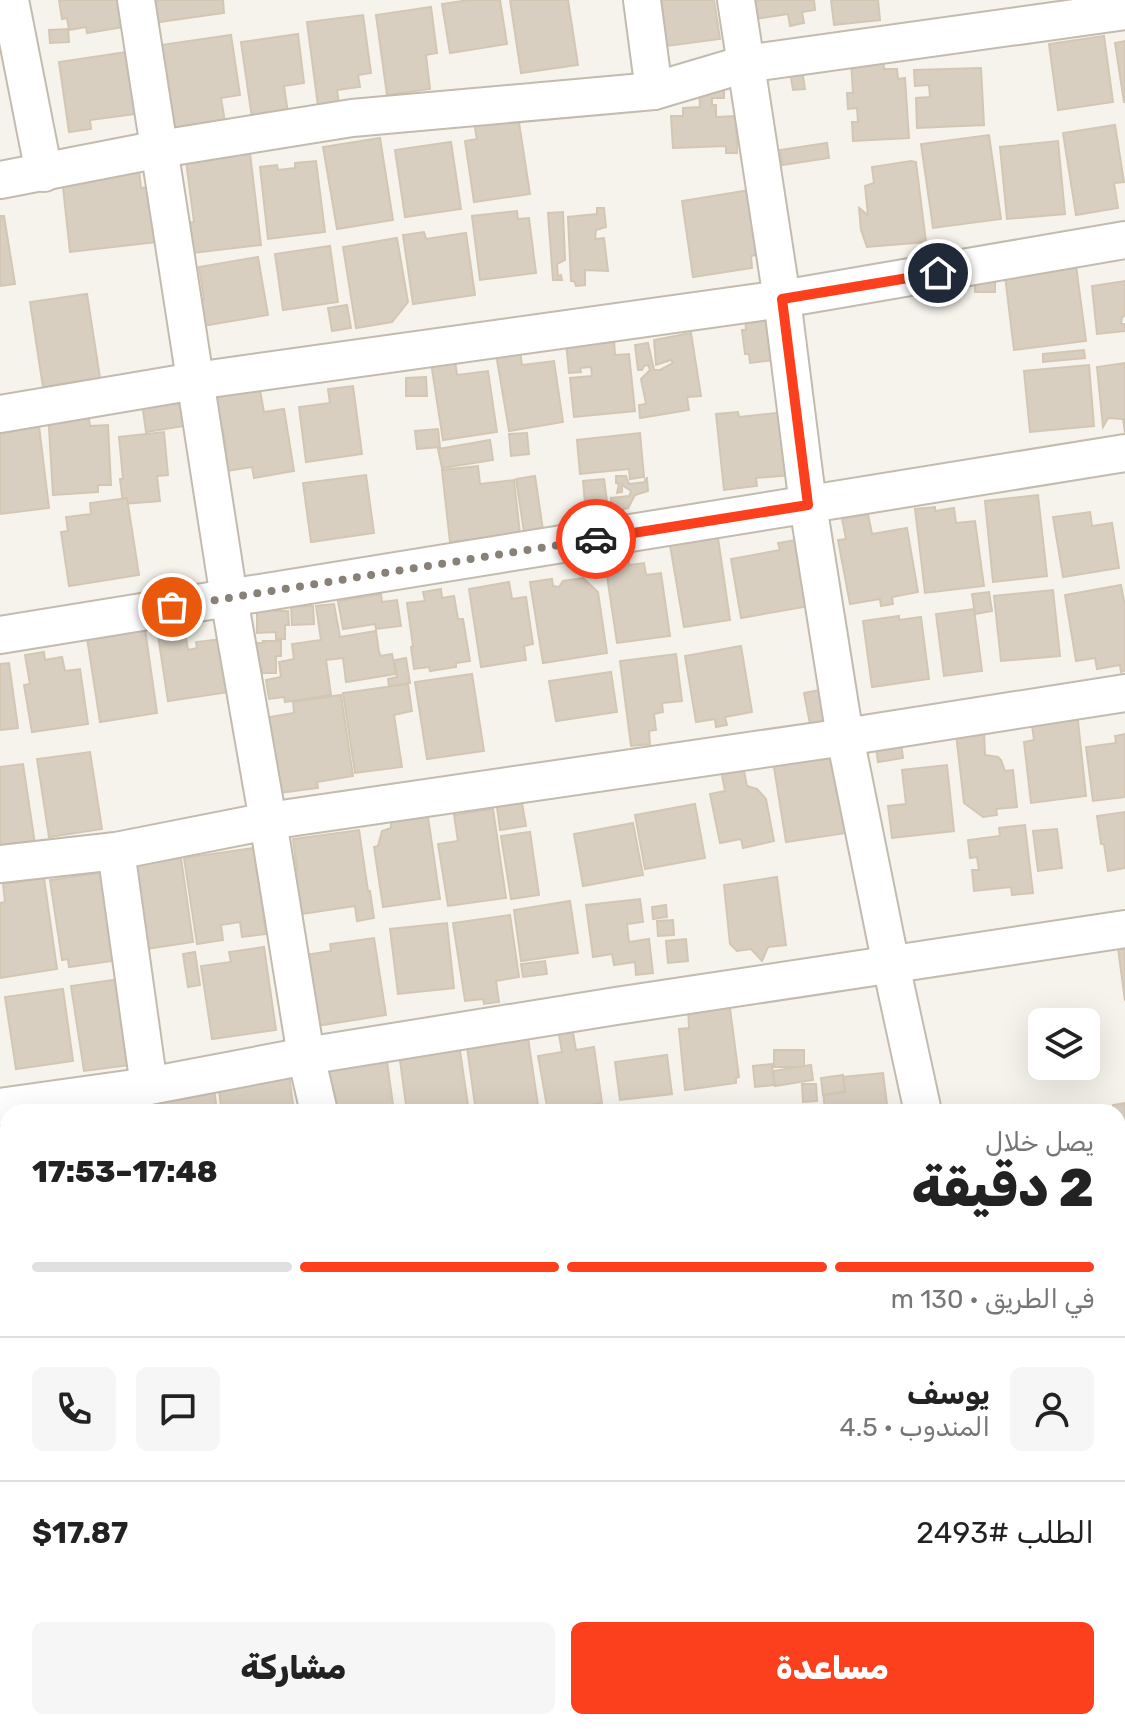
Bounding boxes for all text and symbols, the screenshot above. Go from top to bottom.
pin [904,239,972,307]
icon: home [916,251,960,295]
courier [556,499,636,579]
icon: car [574,517,618,561]
pin [138,573,206,641]
icon: bag [150,585,194,629]
map controls [1028,1008,1100,1080]
button: layers [1028,1008,1100,1080]
text: يصل خلال [985,1127,1094,1158]
text: 17:48–17:53 [32,1154,218,1190]
text: 2 دقيقة [911,1157,1094,1219]
text: في الطريق · 130 m [891,1284,1094,1315]
button: phone [32,1367,116,1451]
button: chat [136,1367,220,1451]
button: person [1010,1367,1094,1451]
text: يوسف [907,1376,990,1412]
text: المندوب · 4.5 [840,1412,990,1443]
text: $17.87 [32,1515,128,1551]
text: الطلب #2493 [916,1515,1094,1551]
button: مشاركة [32,1622,555,1714]
button: مساعدة [571,1622,1094,1714]

